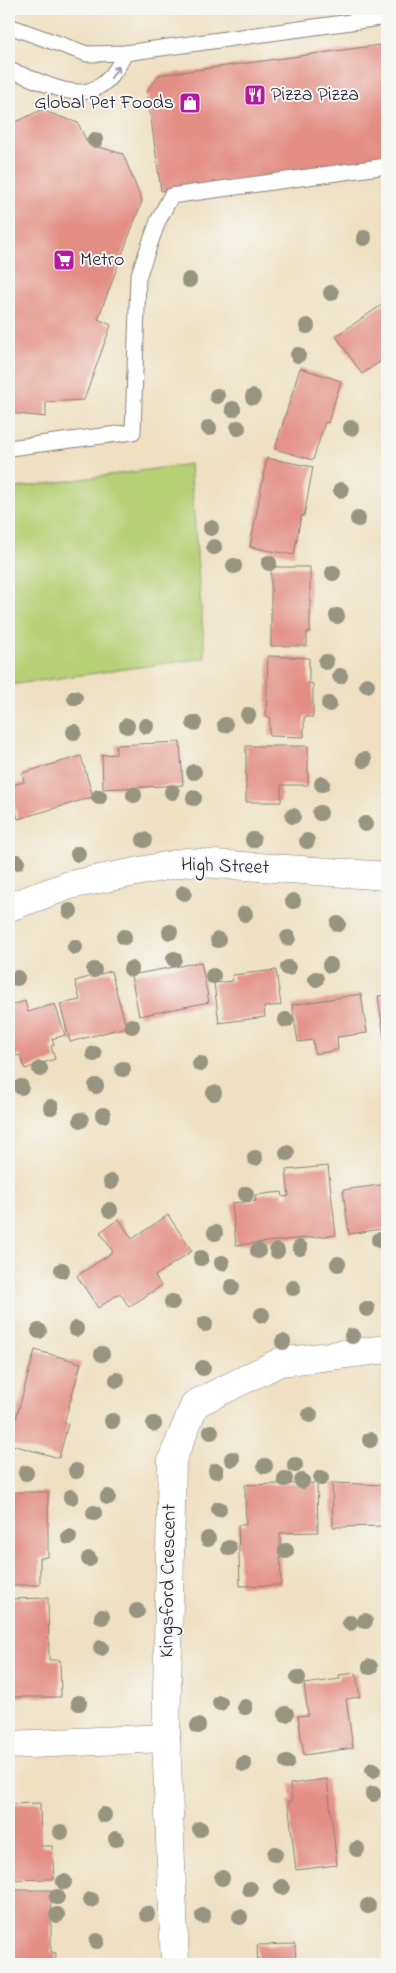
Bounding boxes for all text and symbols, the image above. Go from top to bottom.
one-way arrow [110,65,120,79]
place label: Pizza Pizza [271,81,359,110]
restaurant icon: Pizza Pizza [243,83,267,107]
place label: Global Pet Foods [34,89,174,118]
shop icon: Global Pet Foods [178,91,202,115]
place label: Metro [80,246,124,275]
supermarket icon: Metro [52,248,76,272]
street label: High Street [180,851,270,884]
street label: Kingsford Crescent [153,1503,186,1658]

